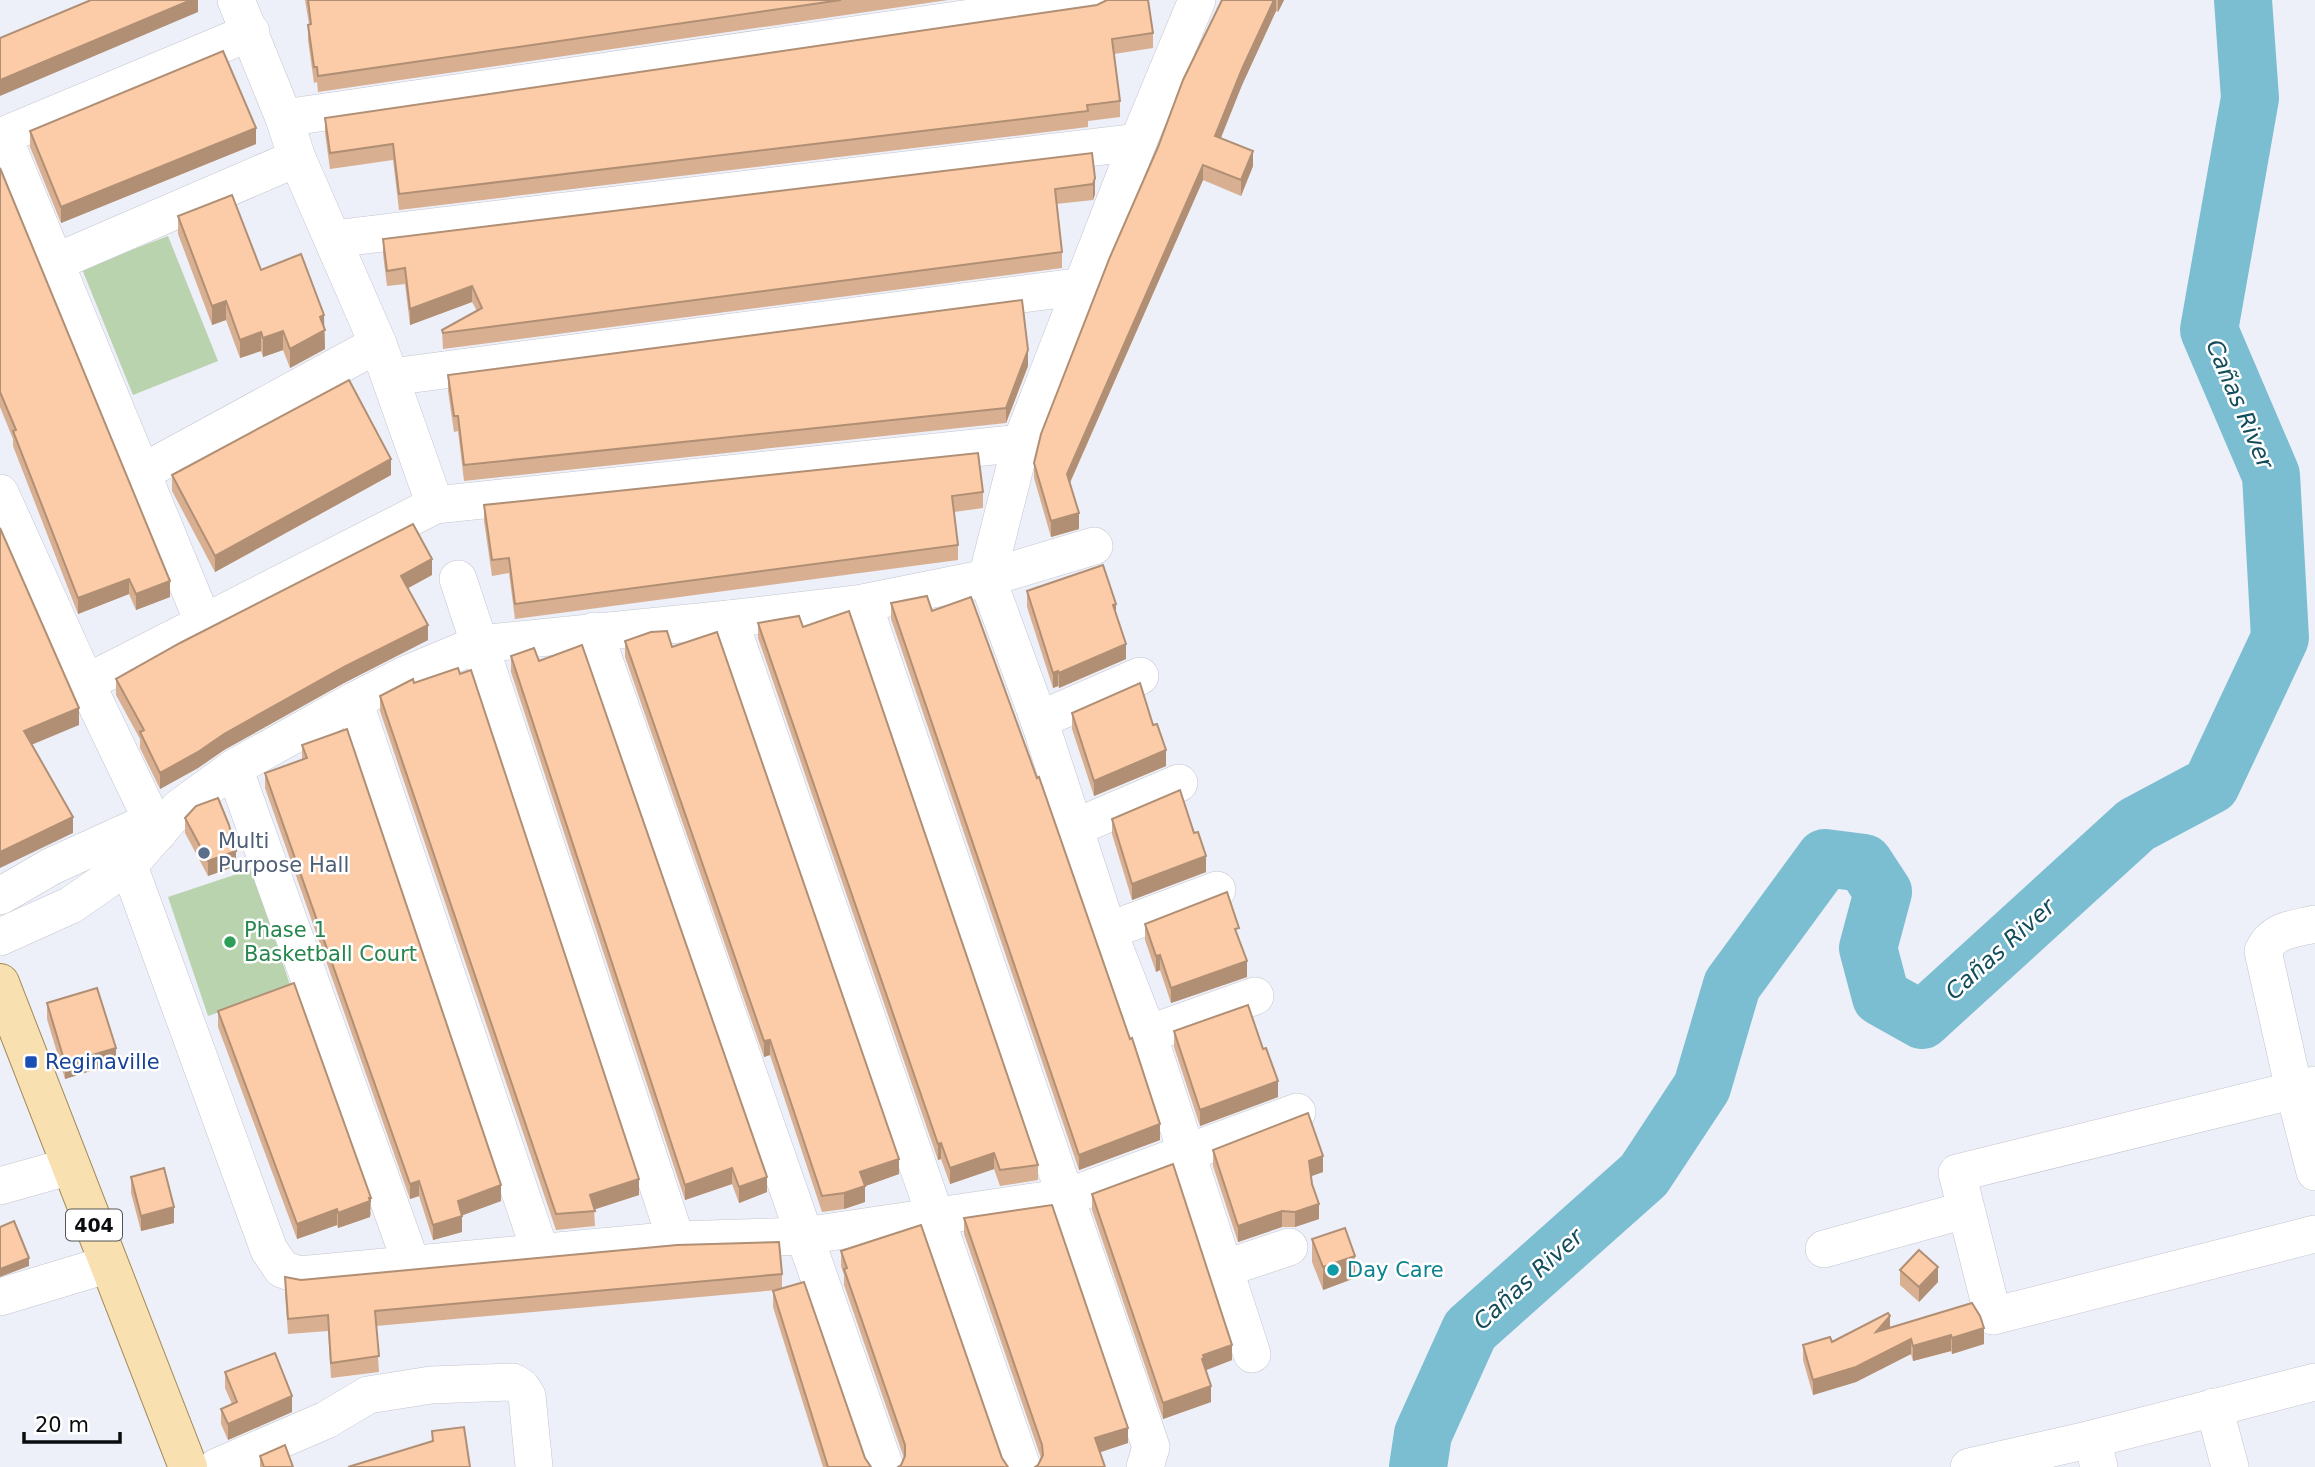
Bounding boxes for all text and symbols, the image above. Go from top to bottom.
water label: Cañas River [2201,336,2279,474]
place label: Multi Purpose Hall [218,829,349,877]
marker: Multi Purpose Hall [196,845,212,861]
water label: Cañas River [1940,892,2061,1005]
place label: Phase 1 Basketball Court [244,918,417,966]
marker: Phase 1 Basketball Court [222,934,238,950]
place label: Reginaville [45,1050,160,1074]
marker: Reginaville [23,1054,39,1070]
road number: 404 [66,1210,122,1240]
water label: Cañas River [1468,1222,1589,1335]
place label: Day Care [1347,1258,1444,1282]
marker: Day Care [1325,1262,1341,1278]
scale bar [24,1400,121,1444]
text: 20 m [35,1413,89,1437]

